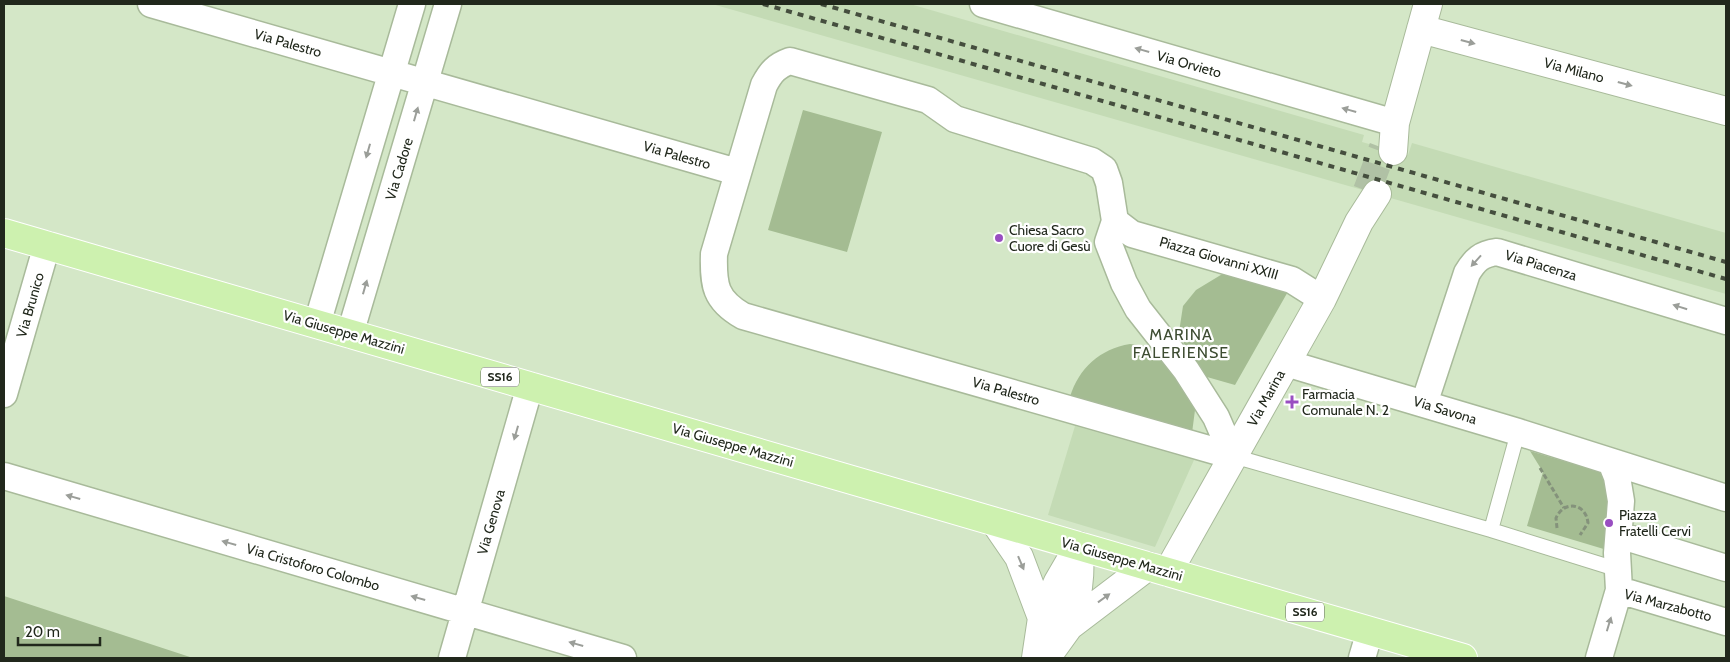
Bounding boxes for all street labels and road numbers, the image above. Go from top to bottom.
street label: Via Palestro [252,25,324,61]
street label: Via Orvieto [1155,46,1224,82]
street label: Via Milano [1542,53,1606,87]
street label: Via Cadore [381,136,417,202]
street label: Via Palestro [641,137,713,173]
street label: Piazza Giovanni XXIII [1157,232,1281,284]
street label: Via Piacenza [1503,246,1579,285]
street label: Via Brunico [12,270,48,340]
street label: Via Giuseppe Mazzini [281,306,407,358]
street label: Via Marina [1243,366,1289,429]
road number: SS16 [481,368,519,387]
street label: Via Palestro [970,373,1042,409]
street label: Via Savona [1411,392,1479,428]
street label: Via Giuseppe Mazzini [670,419,796,471]
street label: Via Genova [473,487,509,557]
street label: Via Giuseppe Mazzini [1059,533,1185,585]
street label: Via Cristoforo Colombo [244,539,382,595]
street label: Via Marzabotto [1622,585,1714,625]
road number: SS16 [1286,602,1324,622]

